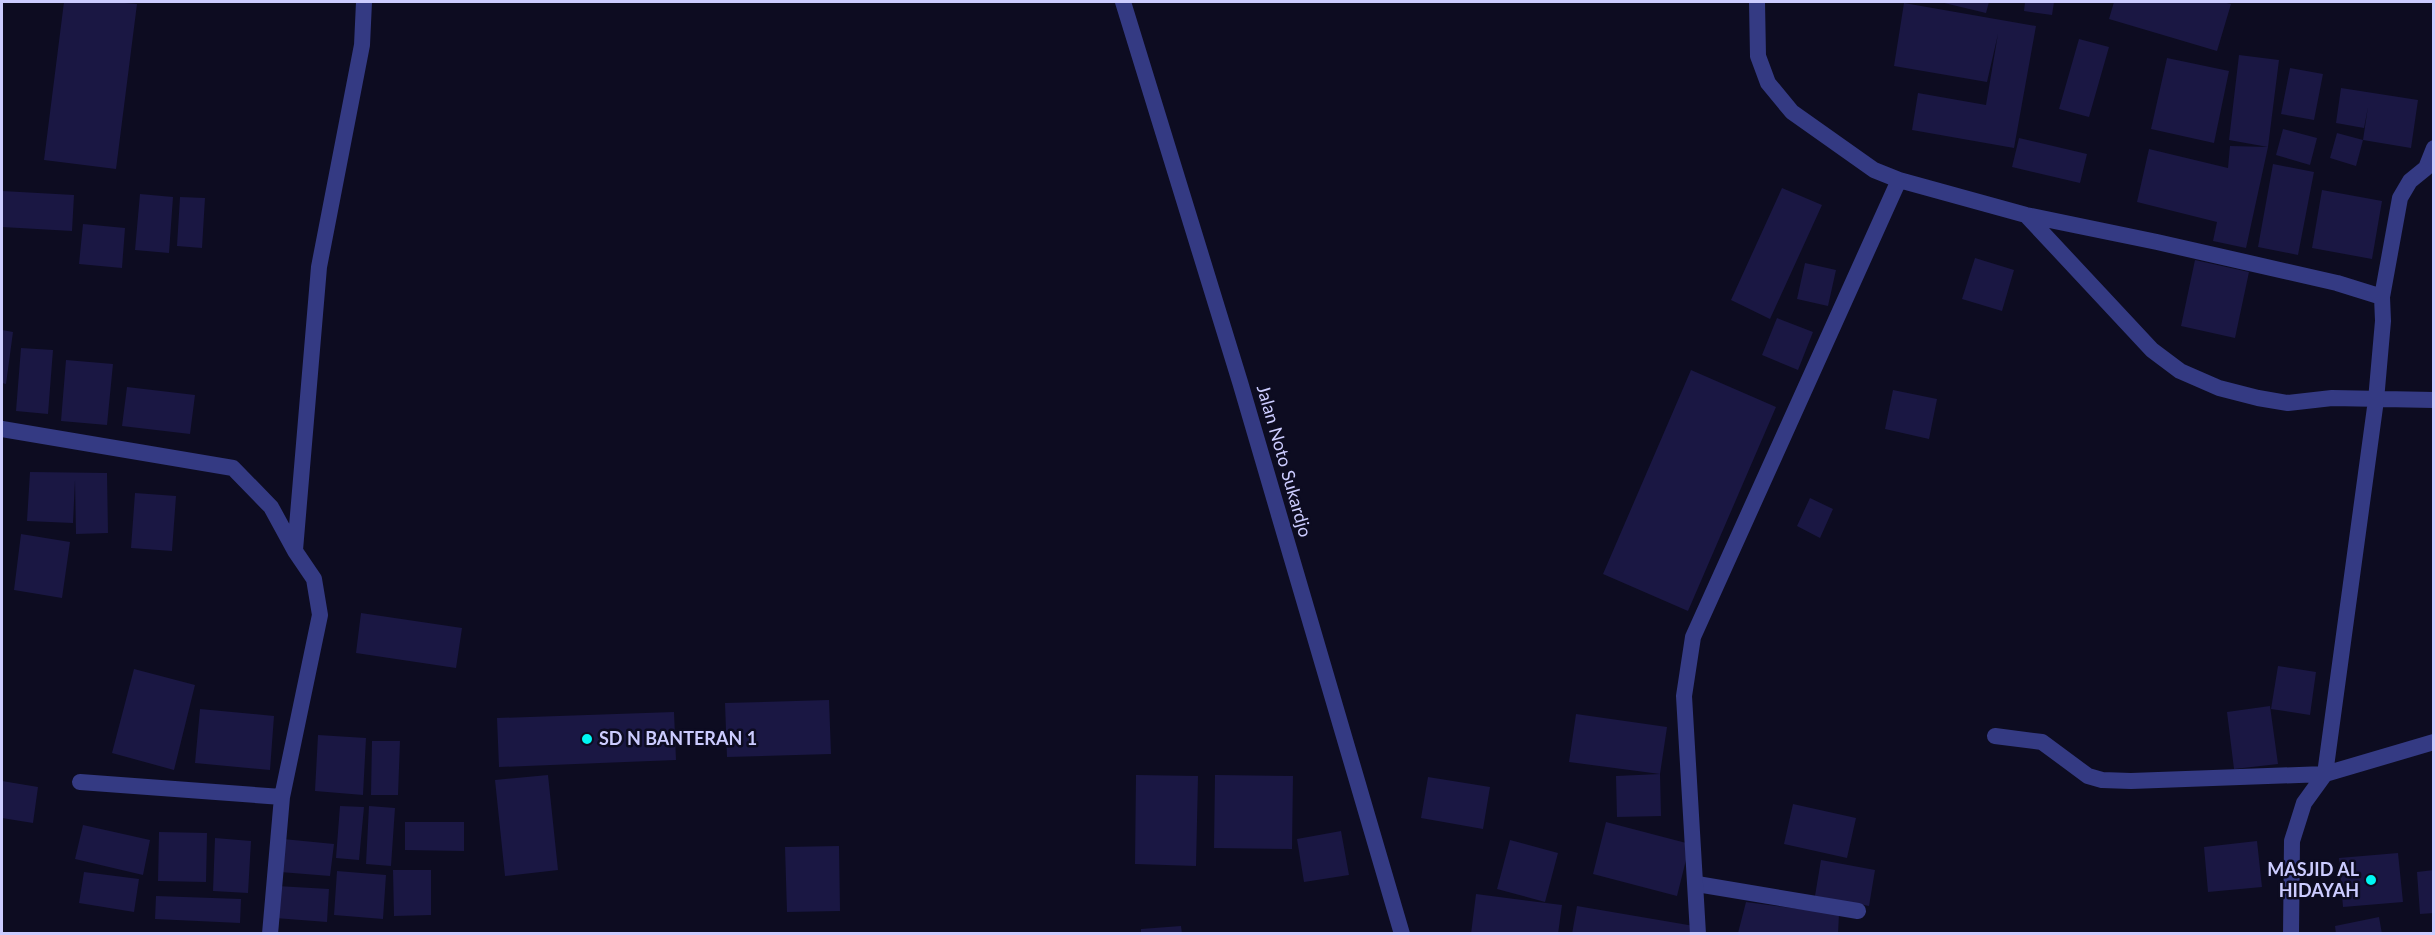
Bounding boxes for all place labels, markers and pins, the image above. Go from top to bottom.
place label: SD N BANTERAN 1 [599,727,757,749]
marker: SD N BANTERAN 1 [580,732,594,746]
place label: MASJID AL HIDAYAH [2267,858,2360,901]
marker: MASJID AL HIDAYAH [2364,873,2378,887]

